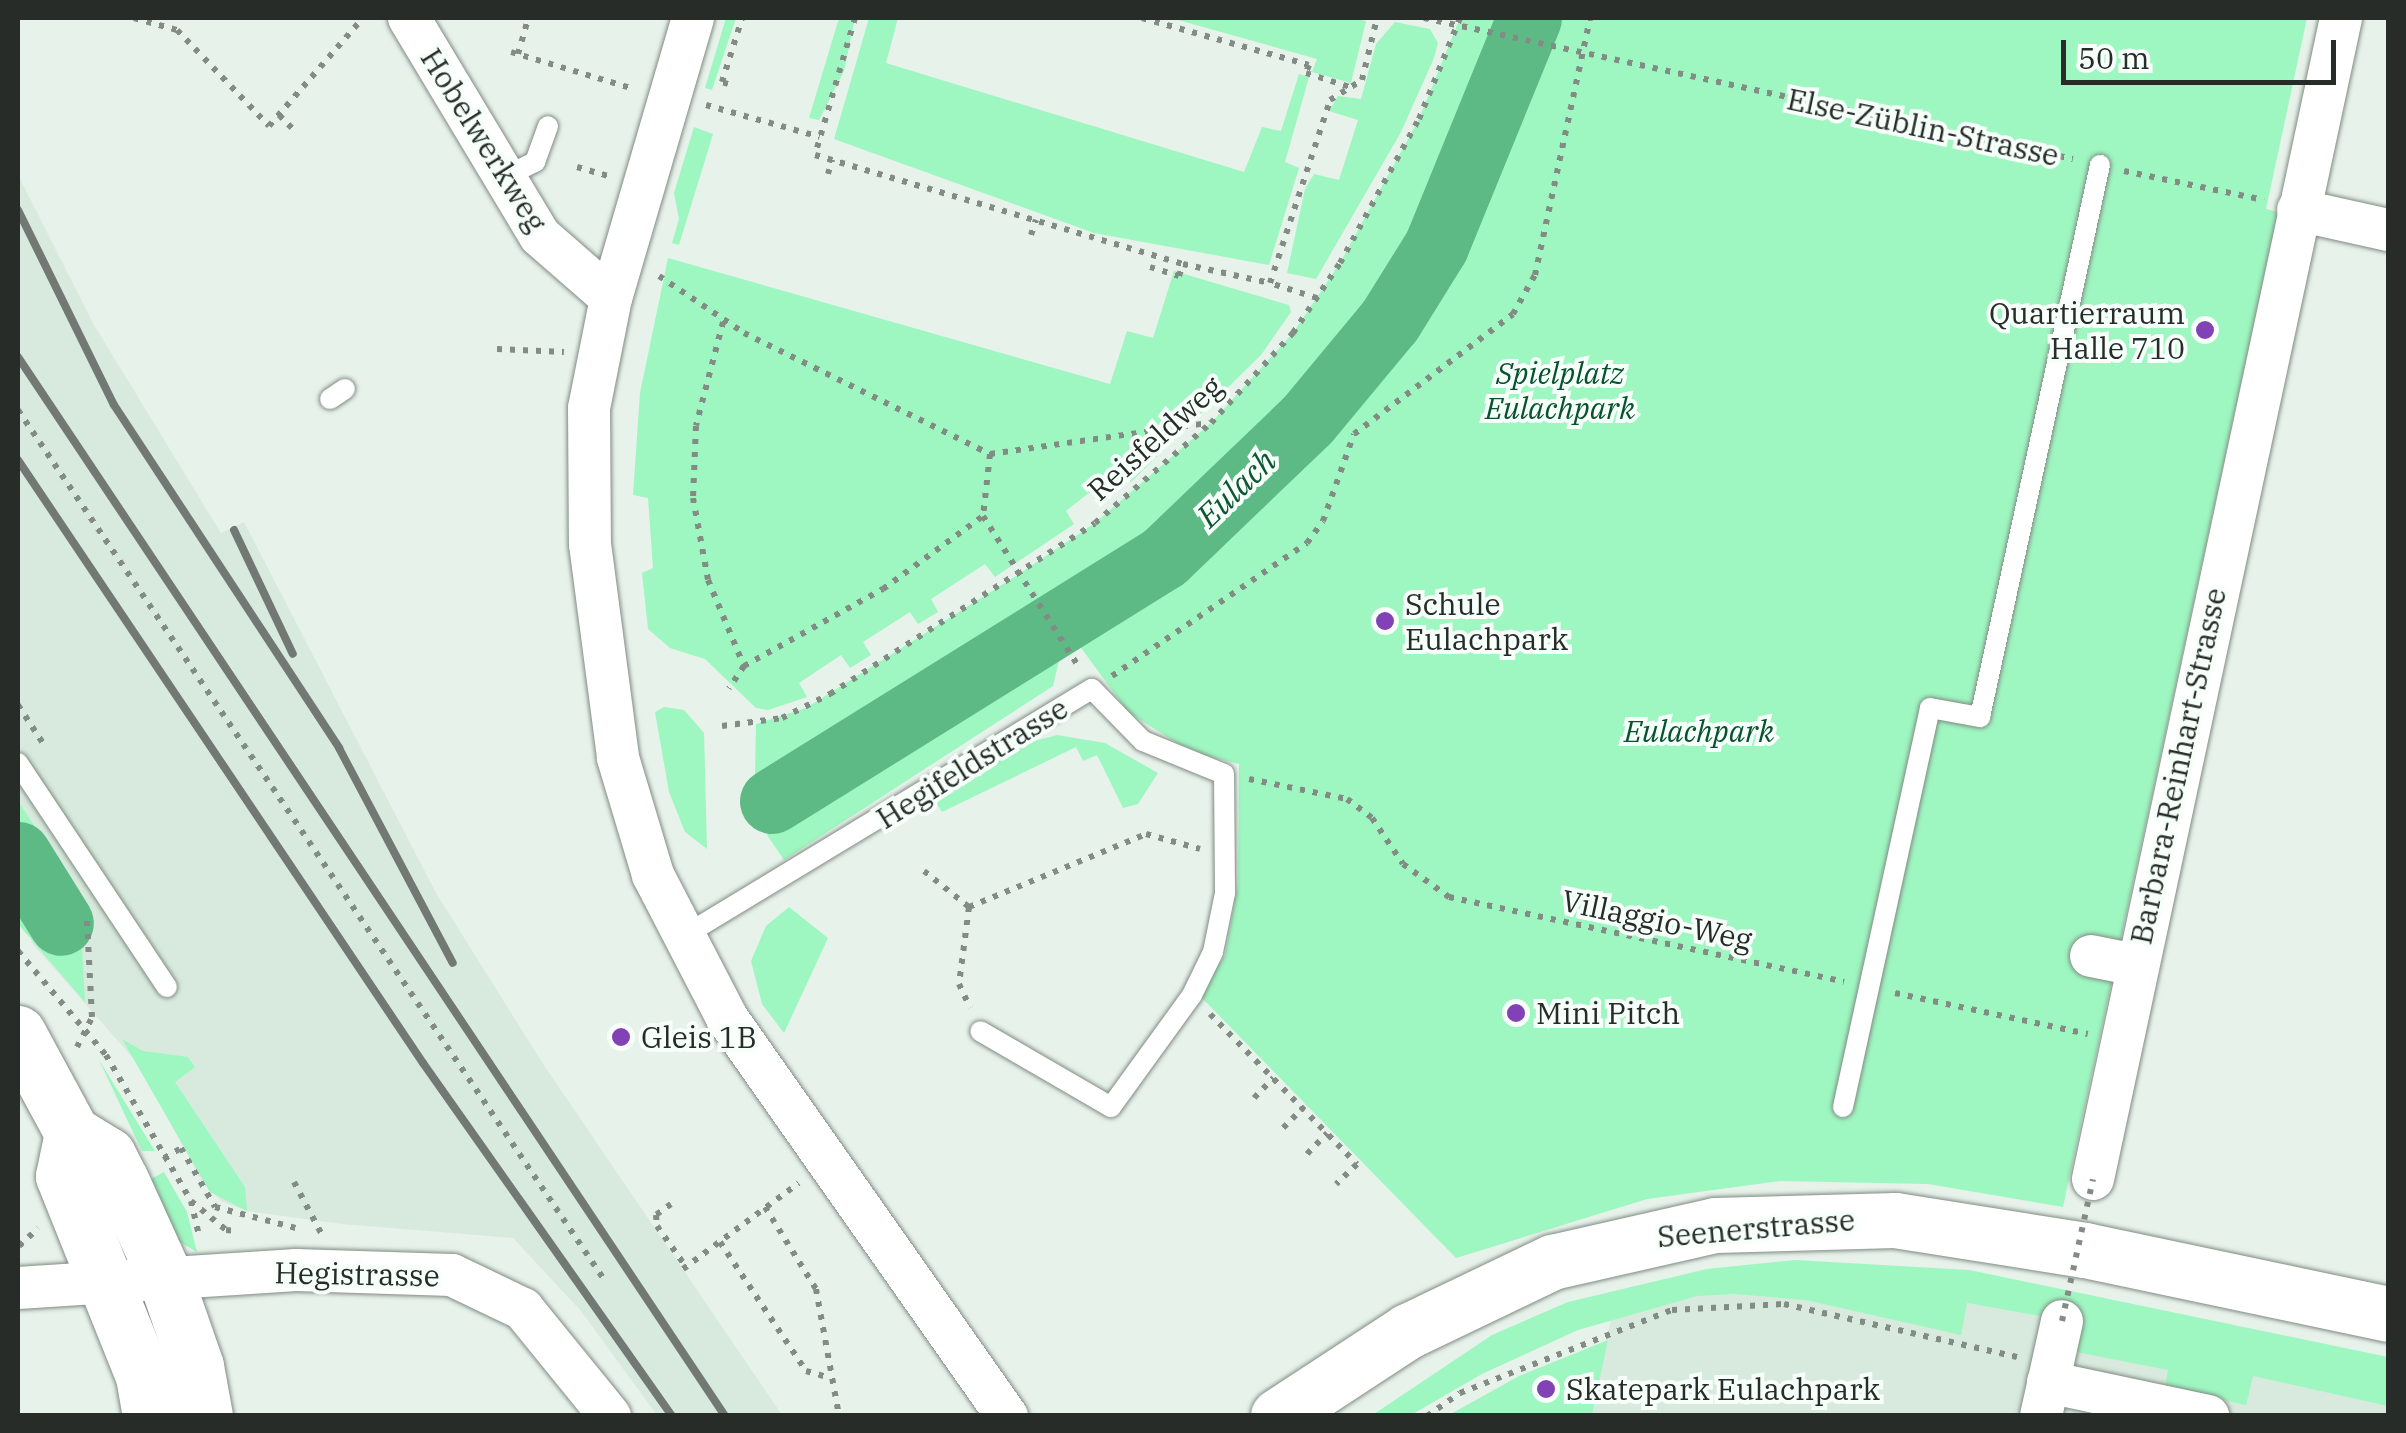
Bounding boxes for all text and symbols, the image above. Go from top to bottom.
scale bar [2066,20,2341,82]
text: 50 m [2078,38,2150,77]
street label: Hobelwerkweg [413,42,555,238]
street label: Else-Züblin-Strasse [1784,81,2062,173]
place label: Quartierraum Halle 710 [1989,295,2185,366]
marker: Quartierraum Halle 710 [2194,319,2216,341]
park label: Spielplatz Eulachpark [1485,355,1635,426]
street label: Reisfeldweg [1080,368,1230,508]
water label: Eulach [1189,441,1283,535]
street label: Barbara-Reinhart-Strasse [2123,585,2233,947]
place label: Schule Eulachpark [1405,586,1568,656]
marker: Schule Eulachpark [1374,610,1396,632]
street label: Hegifeldstrasse [870,690,1074,836]
park label: Eulachpark [1624,713,1774,749]
street label: Villaggio-Weg [1559,882,1755,958]
place label: Mini Pitch [1536,995,1680,1031]
marker: Mini Pitch [1505,1002,1527,1024]
place label: Gleis 1B [641,1019,757,1055]
marker: Gleis 1B [610,1026,632,1048]
street label: Seenerstrasse [1656,1201,1856,1255]
street label: Hegistrasse [274,1255,440,1293]
place label: Skatepark Eulachpark [1566,1371,1880,1407]
marker: Skatepark Eulachpark [1535,1378,1557,1400]

